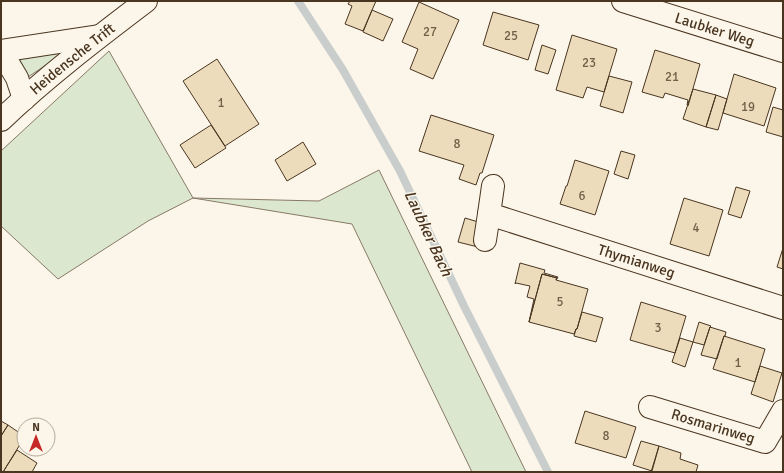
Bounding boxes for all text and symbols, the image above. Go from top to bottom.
street label: Laubker Weg [673,9,757,51]
street label: Heidensche Trift [26,19,119,99]
house number: 27 [423,24,437,40]
house number: 25 [504,28,518,44]
house number: 23 [582,55,596,71]
house number: 21 [665,69,679,85]
house number: 1 [217,95,225,111]
house number: 19 [741,99,755,115]
house number: 8 [453,136,461,152]
water label: Laubker Bach [399,187,457,281]
house number: 6 [578,188,586,204]
house number: 4 [692,220,700,236]
street label: Thymianweg [596,240,677,282]
house number: 5 [556,294,564,310]
house number: 3 [654,320,662,336]
house number: 1 [734,355,742,371]
street label: Rosmarinweg [669,405,757,447]
north arrow [16,417,56,457]
text: N [32,421,40,434]
house number: 8 [602,428,610,444]

